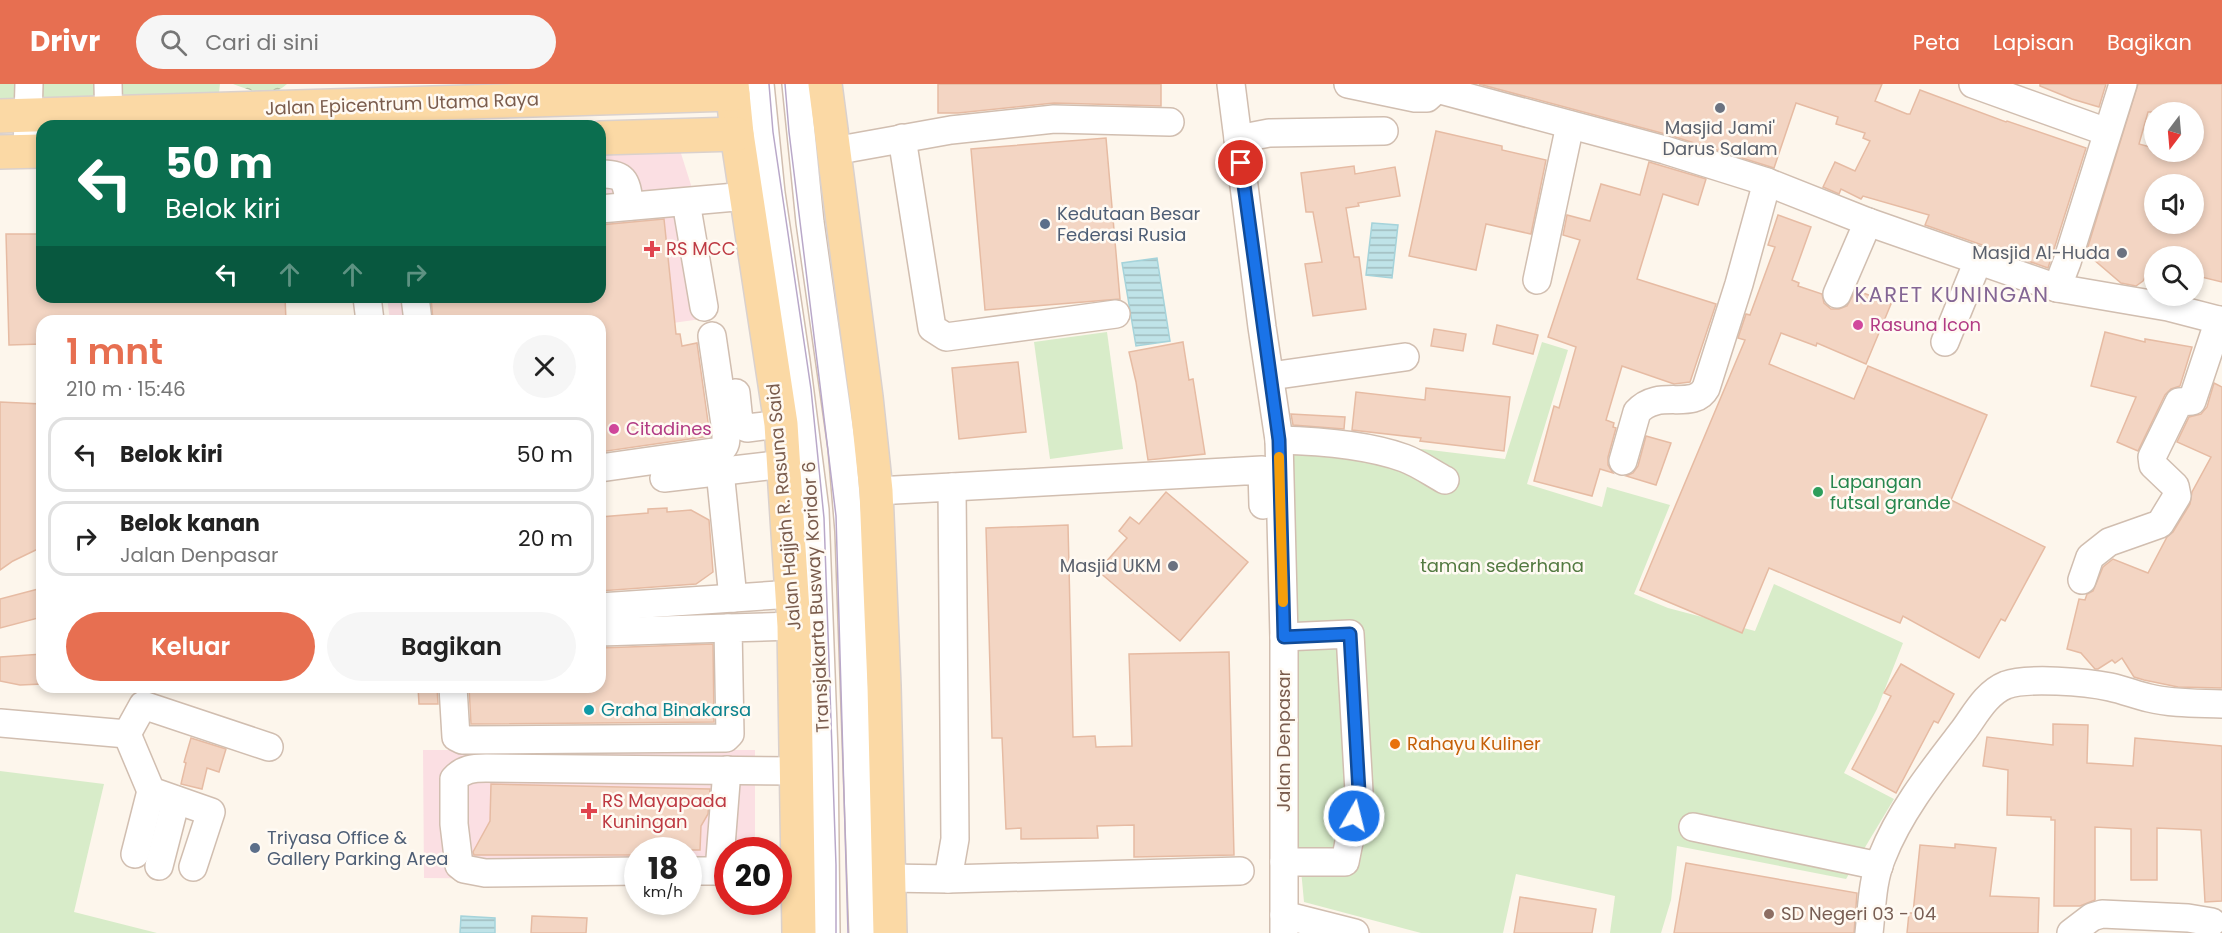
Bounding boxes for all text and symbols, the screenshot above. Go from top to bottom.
search box [136,15,556,69]
text: Drivr [30,22,100,61]
icon: search [157,26,190,59]
text: Cari di sini [205,27,319,58]
text: Peta [1913,28,1960,57]
text: Lapisan [1993,28,2074,57]
text: Bagikan [2107,28,2192,57]
street label: Jalan Epicentrum Utama Raya [265,86,539,121]
marker: Masjid Jami' Darus Salam [1713,101,1727,115]
north arrow [2144,102,2204,162]
map controls [2144,102,2204,306]
place label: Masjid Jami' Darus Salam [1662,115,1778,161]
text: 50 m [165,134,273,193]
pin [1215,137,1266,188]
icon: left [66,144,144,222]
icon: arrive [1224,146,1257,179]
button: sound [2144,174,2204,234]
text: Belok kiri [165,190,281,227]
place label: Kedutaan Besar Federasi Rusia [1057,201,1201,247]
marker: Kedutaan Besar Federasi Rusia [1038,217,1052,231]
place label: RS MCC [666,236,736,261]
marker: RS MCC [643,240,661,258]
place label: Masjid Al-Huda [1972,240,2110,265]
marker: Masjid Al-Huda [2115,246,2129,260]
button: search [2144,246,2204,306]
icon: left [210,258,243,291]
icon: ahead [273,258,306,291]
icon: ahead [336,258,369,291]
icon: right [399,258,432,291]
district label: KARET KUNINGAN [1855,280,2049,309]
place label: Rasuna Icon [1870,312,1981,337]
marker: Rasuna Icon [1851,318,1865,332]
text: 1 mnt [66,326,163,377]
button: close [513,335,576,398]
text: 210 m · 15:46 [66,375,186,403]
street label: Jalan Hajjah R. Rasuna Said [760,382,807,632]
place label: Citadines [626,416,712,441]
marker: Citadines [607,422,621,436]
icon: left [69,438,102,471]
text: Belok kiri [120,439,223,470]
text: 50 m [517,439,573,470]
street label: Transjakarta Busway Koridor 6 [796,461,835,733]
place label: Lapangan futsal grande [1830,469,1951,515]
marker: Lapangan futsal grande [1811,485,1825,499]
text: Belok kanan [120,508,260,539]
icon: right [69,522,102,555]
text: 20 m [518,523,573,554]
text: Jalan Denpasar [120,541,279,569]
place label: Masjid UKM [1060,553,1161,578]
park label: taman sederhana [1420,553,1584,578]
marker: Masjid UKM [1166,559,1180,573]
button: Keluar [66,612,315,681]
button: Bagikan [327,612,576,681]
street label: Jalan Denpasar [1271,669,1296,812]
place label: Graha Binakarsa [601,697,751,722]
marker: Graha Binakarsa [582,703,596,717]
place label: Rahayu Kuliner [1407,731,1541,756]
marker: Rahayu Kuliner [1388,737,1402,751]
position arrow [1322,784,1386,848]
place label: RS Mayapada Kuningan [602,788,727,834]
marker: RS Mayapada Kuningan [580,802,598,820]
place label: Triyasa Office & Gallery Parking Area [267,825,449,871]
speed limit sign: 20 [714,837,792,915]
marker: Triyasa Office & Gallery Parking Area [248,841,262,855]
text: 18 [648,847,678,890]
text: km/h [643,881,683,902]
place label: SD Negeri 03 - 04 [1781,901,1936,926]
marker: SD Negeri 03 - 04 [1762,907,1776,921]

